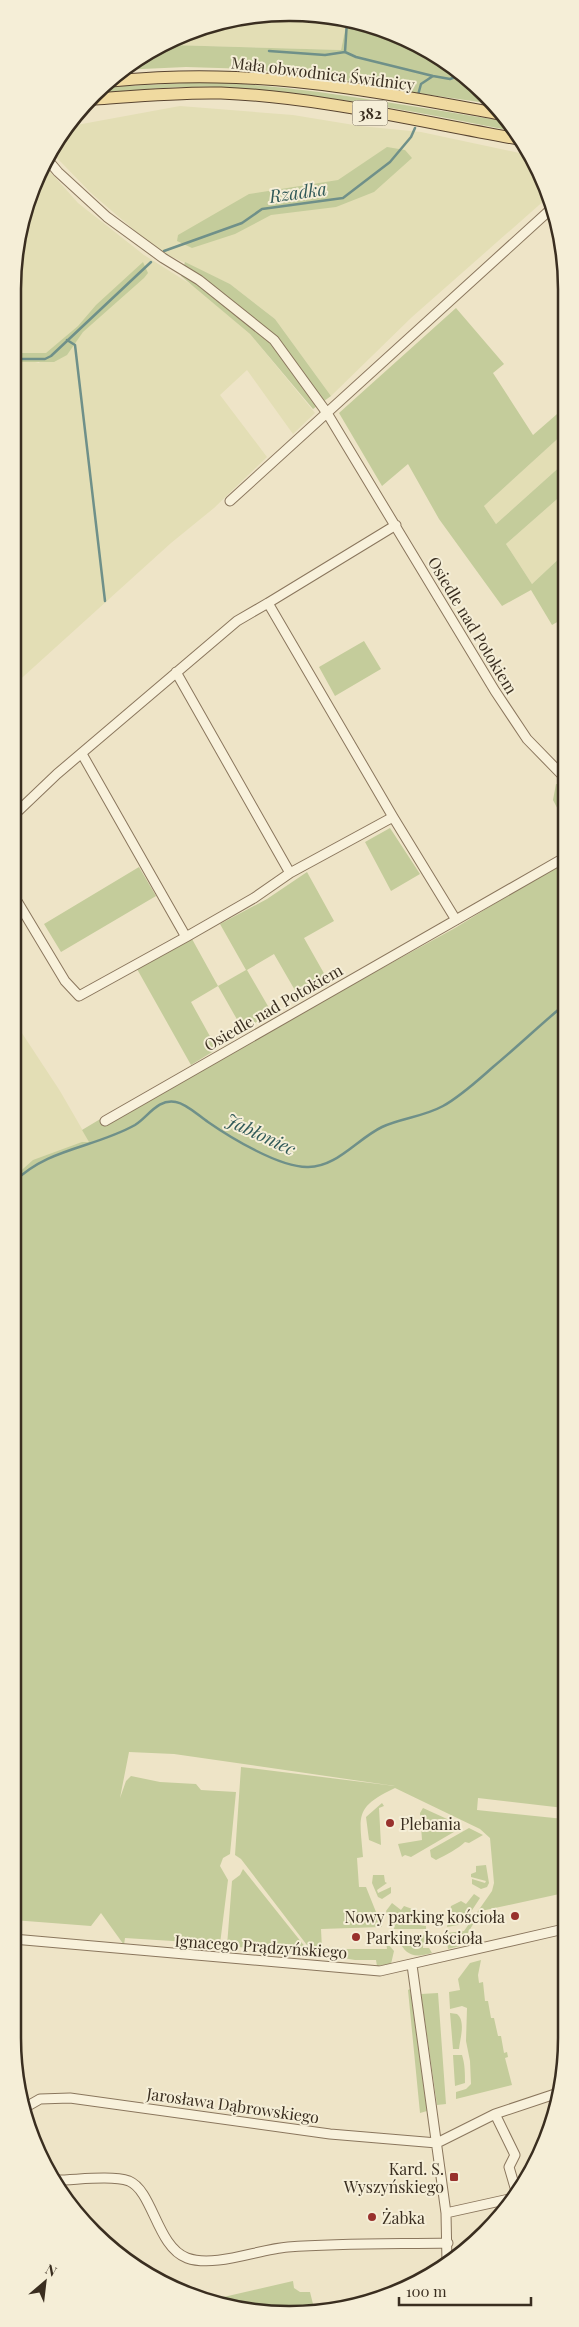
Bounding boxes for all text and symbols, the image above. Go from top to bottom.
street label: Mała obwodnica Świdnicy [230,51,416,95]
road number: 382 [352,100,388,126]
water label: Rzadka [267,176,328,208]
street label: Osiedle nad Potokiem [424,553,522,697]
street label: Osiedle nad Potokiem [200,959,346,1055]
water label: Jabłoniec [222,1107,300,1161]
place label: Plebania [400,1813,461,1834]
marker: Plebania [384,1817,396,1829]
place label: Nowy parking kościoła [345,1906,505,1927]
marker: Nowy parking kościoła [509,1910,521,1922]
place label: Parking kościoła [366,1927,483,1948]
street label: Ignacego Prądzyńskiego [174,1929,348,1963]
marker: Parking kościoła [350,1931,362,1943]
street label: Jarosława Dąbrowskiego [144,2082,321,2128]
place label: Kard. S. Wyszyńskiego [343,2158,444,2197]
marker: Kard. S. Wyszyńskiego [448,2171,460,2183]
place label: Żabka [382,2207,425,2228]
marker: Żabka [366,2211,378,2223]
north arrow [20,2257,70,2307]
text: N [42,2259,60,2281]
scale bar [399,2274,532,2306]
text: 100 m [406,2281,447,2301]

